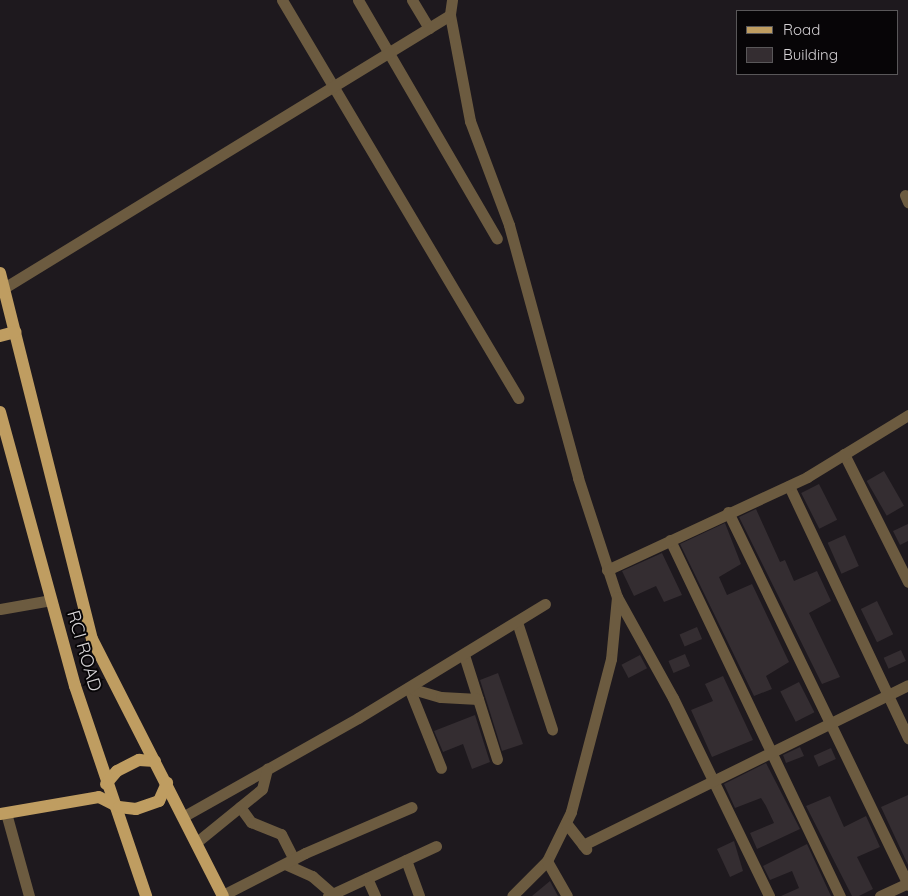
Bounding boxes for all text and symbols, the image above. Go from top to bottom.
legend [736,10,898,75]
text: Road [783,20,820,39]
text: Building [783,45,838,64]
street label: RCI ROAD [62,608,106,694]

